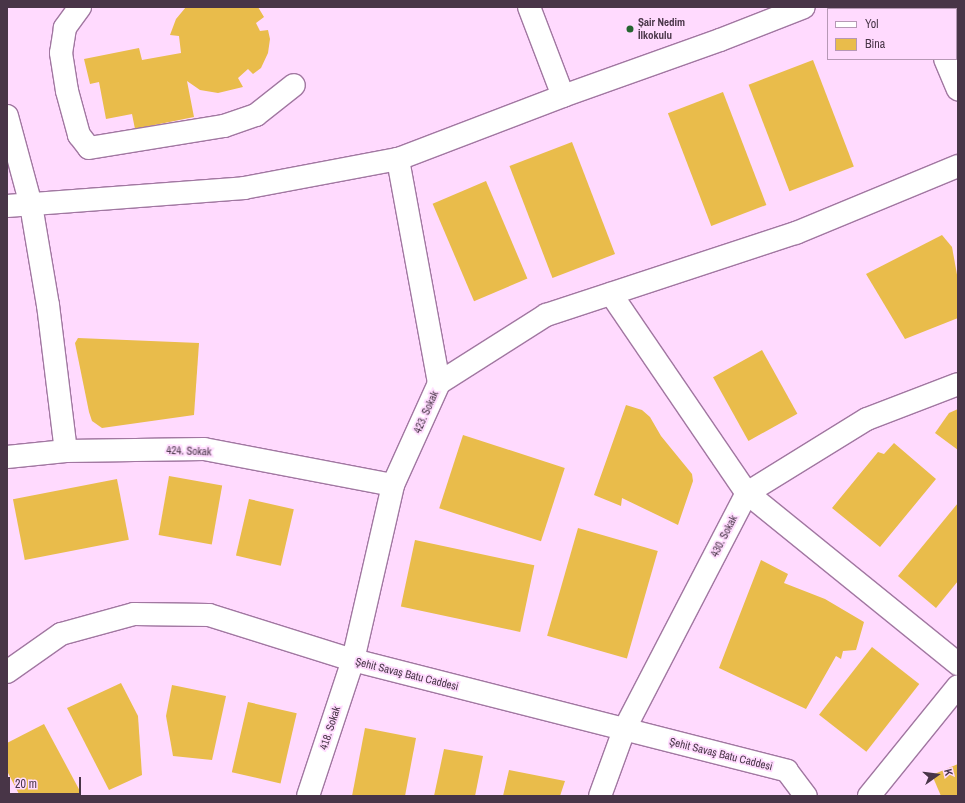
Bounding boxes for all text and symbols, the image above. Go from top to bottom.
legend [827,8,957,60]
place label: Şair Nedim İlkokulu [638,16,685,42]
text: Yol [865,16,878,32]
marker: Şair Nedim İlkokulu [625,24,635,34]
text: Bina [865,36,885,52]
street label: 423. Sokak [411,389,441,435]
street label: 424. Sokak [166,444,212,458]
street label: 430. Sokak [708,513,740,559]
street label: Şehit Savaş Batu Caddesi [354,655,460,693]
street label: 418. Sokak [317,704,343,752]
street label: Şehit Savaş Batu Caddesi [668,735,774,773]
north arrow [917,755,957,795]
text: K [941,767,956,777]
scale bar [10,769,83,795]
text: 20 m [15,776,37,792]

